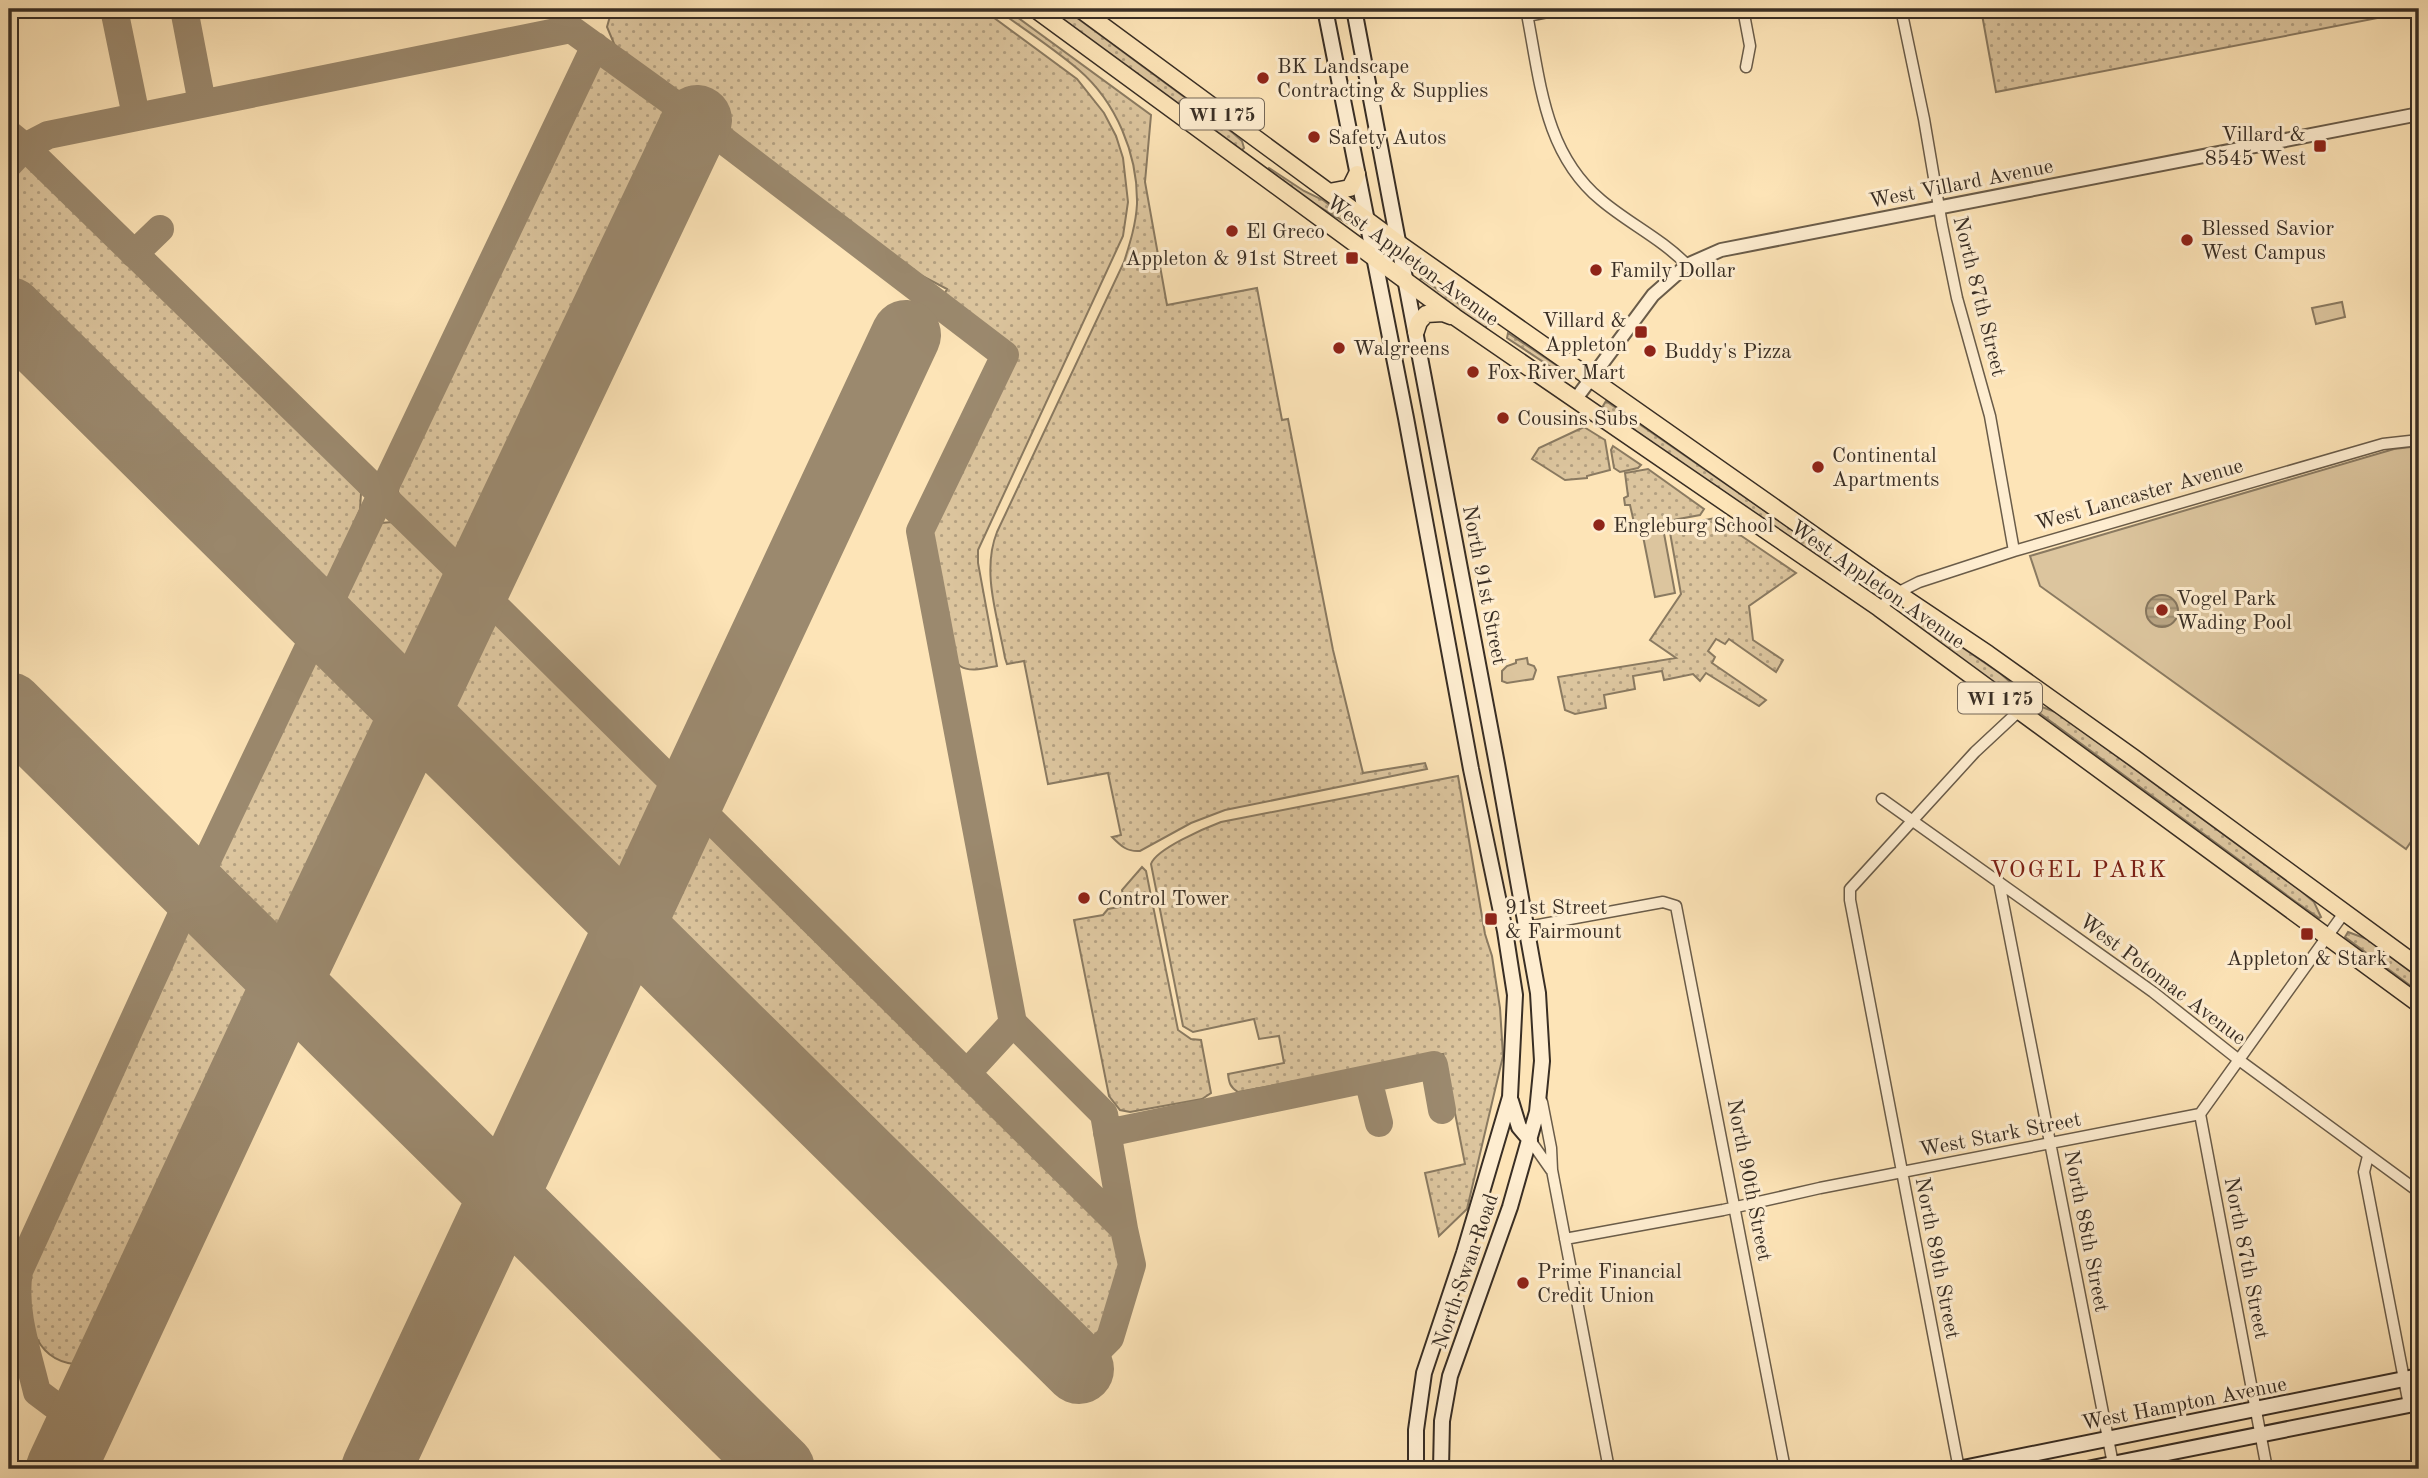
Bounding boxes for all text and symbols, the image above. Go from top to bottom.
place label: BK Landscape Contracting & Supplies [1277,57,1488,102]
marker: BK Landscape Contracting & Supplies [1255,70,1271,86]
road number: WI 175 [1180,98,1264,130]
place label: Villard & 8545 West [2205,125,2306,170]
place label: Safety Autos [1328,128,1446,149]
marker: Safety Autos [1306,129,1322,145]
marker: Villard & 8545 West [2312,138,2328,154]
street label: West Villard Avenue [1867,156,2055,213]
street label: West Appleton Avenue [1322,192,1502,331]
street label: North 87th Street [1948,214,2009,379]
place label: Blessed Savior West Campus [2201,219,2334,264]
place label: El Greco [1246,222,1325,243]
marker: El Greco [1224,223,1240,239]
marker: Blessed Savior West Campus [2179,232,2195,248]
place label: Appleton & 91st Street [1125,249,1338,270]
marker: Appleton & 91st Street [1344,250,1360,266]
place label: Family Dollar [1610,261,1736,282]
marker: Family Dollar [1588,262,1604,278]
place label: Villard & Appleton [1542,311,1627,356]
marker: Villard & Appleton [1633,324,1649,340]
place label: Walgreens [1353,339,1450,360]
marker: Walgreens [1331,340,1347,356]
place label: Buddy's Pizza [1664,342,1792,363]
marker: Buddy's Pizza [1642,343,1658,359]
place label: Fox River Mart [1487,363,1625,384]
marker: Fox River Mart [1465,364,1481,380]
place label: Cousins Subs [1517,409,1638,430]
marker: Cousins Subs [1495,410,1511,426]
place label: Continental Apartments [1832,446,1939,491]
street label: West Lancaster Avenue [2033,456,2246,535]
marker: Continental Apartments [1810,459,1826,475]
street label: North 91st Street [1458,504,1509,667]
place label: Engleburg School [1613,516,1774,537]
marker: Engleburg School [1591,517,1607,533]
street label: West Appleton Avenue [1786,517,1968,653]
place label: Vogel Park Wading Pool [2176,589,2292,634]
marker: Vogel Park Wading Pool [2154,602,2170,618]
road number: WI 175 [1958,682,2042,713]
district label: VOGEL PARK [1990,859,2168,883]
place label: Control Tower [1098,889,1229,910]
marker: Control Tower [1076,890,1092,906]
place label: 91st Street & Fairmount [1505,898,1622,943]
marker: 91st Street & Fairmount [1483,911,1499,927]
street label: West Potomac Avenue [2075,911,2249,1050]
marker: Appleton & Stark [2299,926,2315,942]
place label: Appleton & Stark [2227,949,2387,970]
street label: North 90th Street [1723,1098,1775,1263]
street label: West Stark Street [1918,1109,2083,1161]
street label: North 88th Street [2060,1149,2112,1314]
street label: North 89th Street [1911,1176,1963,1341]
street label: North 87th Street [2220,1176,2272,1341]
street label: North Swan Road [1430,1191,1503,1352]
place label: Prime Financial Credit Union [1537,1262,1682,1307]
marker: Prime Financial Credit Union [1515,1275,1531,1291]
street label: West Hampton Avenue [2080,1374,2289,1435]

